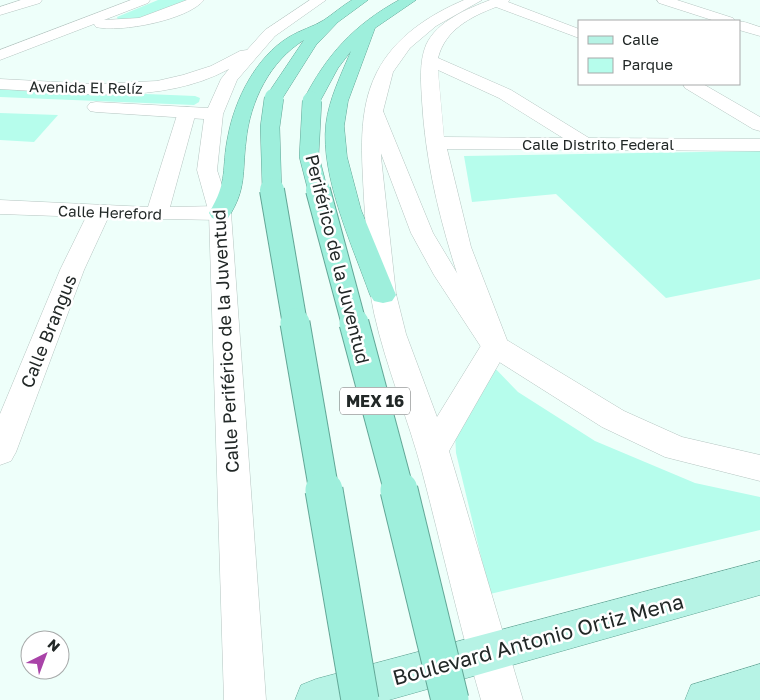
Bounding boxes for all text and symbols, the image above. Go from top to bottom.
legend [578,20,740,85]
text: Calle [622,30,659,48]
text: Parque [622,55,673,73]
street label: Avenida El Relíz [29,77,143,97]
street label: Calle Distrito Federal [522,135,674,153]
street label: Periférico de la Juventud [301,152,375,366]
street label: Calle Hereford [58,201,162,223]
street label: Calle Periférico de la Juventud [207,209,243,473]
street label: Calle Brangus [15,271,81,391]
road number: MEX 16 [340,388,410,414]
street label: Boulevard Antonio Ortiz Mena [390,588,686,690]
north arrow [20,630,70,680]
text: N [44,635,64,655]

